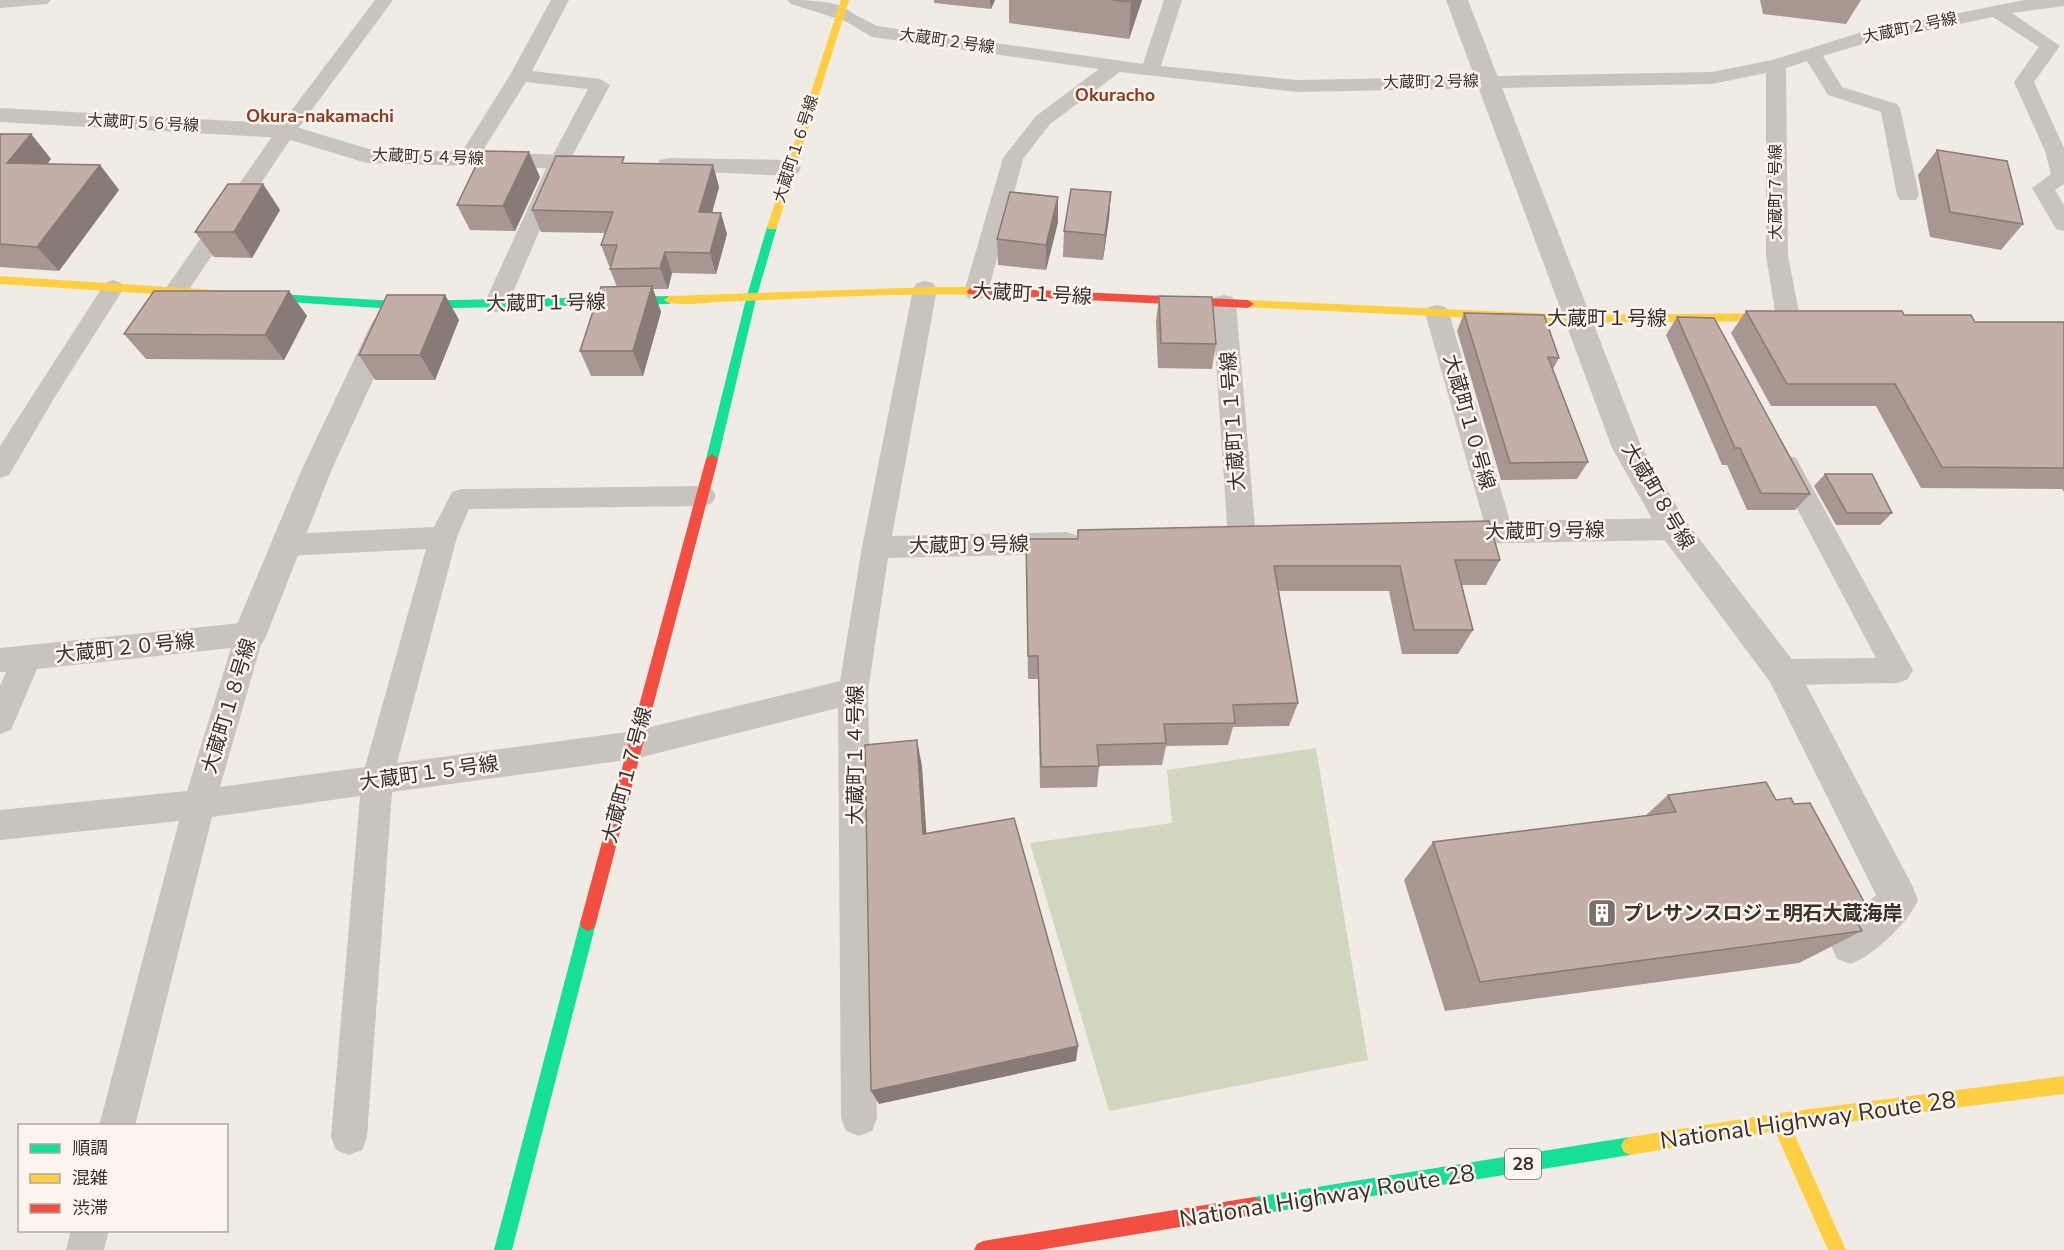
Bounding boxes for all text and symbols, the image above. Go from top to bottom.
street label: 大蔵町２号線 [1861,7,1959,49]
street label: 大蔵町２号線 [898,23,996,59]
street label: 大蔵町２号線 [1383,70,1479,94]
district label: Okuracho [1075,83,1155,107]
street label: 大蔵町１６号線 [768,92,824,206]
district label: Okura-nakamachi [246,104,394,128]
street label: 大蔵町５６号線 [86,109,200,137]
street label: 大蔵町５４号線 [372,144,484,170]
street label: 大蔵町７号線 [1765,144,1787,240]
street label: 大蔵町１号線 [971,277,1093,311]
street label: 大蔵町１号線 [486,288,606,318]
street label: 大蔵町１号線 [1547,305,1667,332]
street label: 大蔵町１１号線 [1215,350,1251,492]
street label: 大蔵町１０号線 [1437,351,1501,493]
street label: 大蔵町８号線 [1616,438,1700,554]
street label: 大蔵町９号線 [1485,516,1605,546]
street label: 大蔵町９号線 [909,530,1029,560]
street label: 大蔵町２０号線 [54,627,196,669]
street label: 大蔵町１８号線 [196,635,262,777]
street label: 大蔵町１４号線 [842,685,869,825]
street label: 大蔵町１７号線 [596,704,658,846]
street label: 大蔵町１５号線 [358,750,500,796]
building icon: プレサンスロジェ明石大蔵海岸 [1586,897,1618,929]
place label: プレサンスロジェ明石大蔵海岸 [1623,900,1903,927]
street label: National Highway Route 28 [1658,1083,1958,1157]
legend [18,1124,228,1232]
text: 順調 [72,1136,108,1160]
road number: 28 [1505,1149,1541,1179]
street label: National Highway Route 28 [1177,1157,1477,1235]
text: 混雑 [72,1166,108,1190]
text: 渋滞 [72,1196,108,1220]

